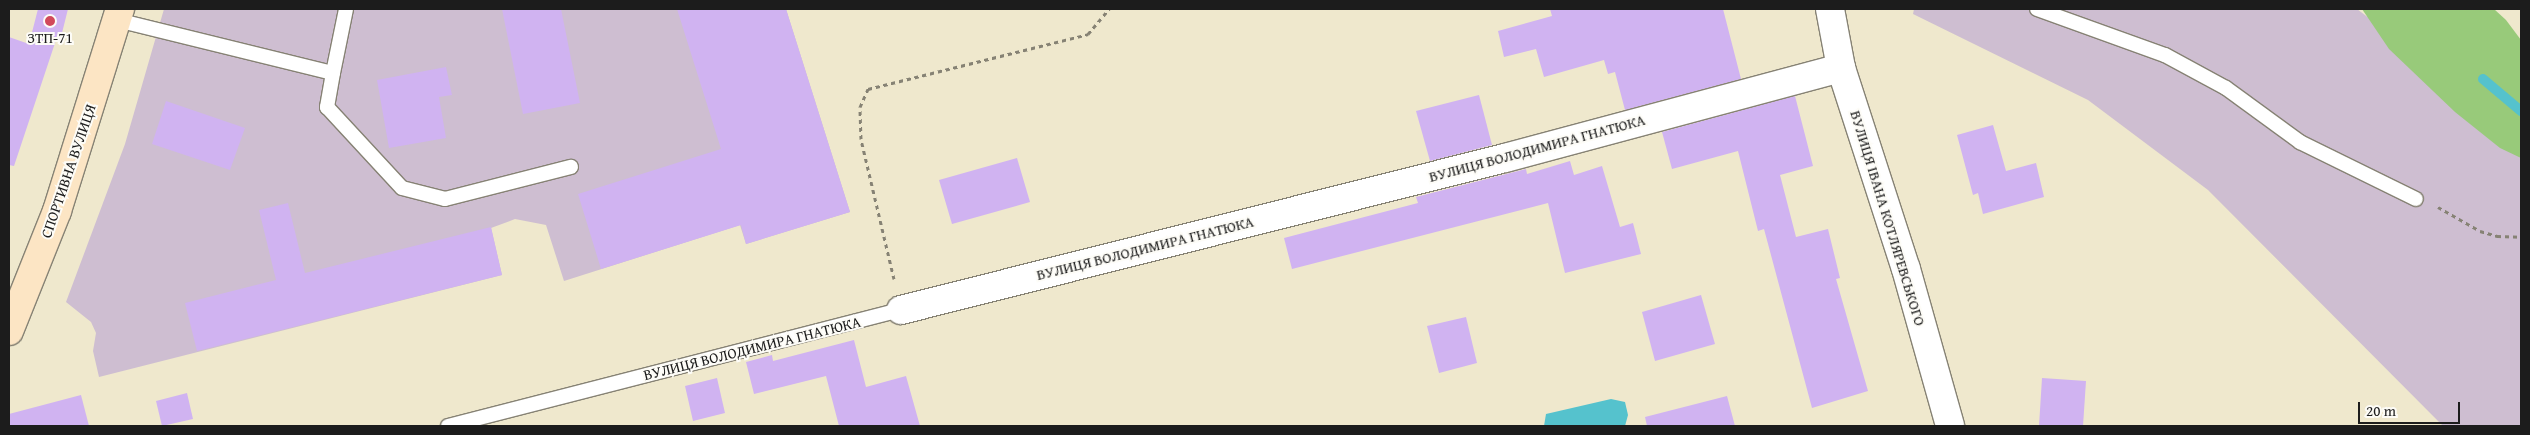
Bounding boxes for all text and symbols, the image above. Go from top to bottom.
marker: ЗТП-71 [44,15,56,27]
place label: ЗТП-71 [27,29,73,47]
street label: СПОРТИВНА ВУЛИЦЯ [37,102,99,240]
street label: ВУЛИЦЯ ІВАНА КОТЛЯРЕВСЬКОГО [1847,108,1929,328]
street label: ВУЛИЦЯ ВОЛОДИМИРА ГНАТЮКА [1427,110,1647,186]
street label: ВУЛИЦЯ ВОЛОДИМИРА ГНАТЮКА [1035,212,1255,284]
street label: ВУЛИЦЯ ВОЛОДИМИРА ГНАТЮКА [642,312,862,384]
scale bar [2360,392,2462,424]
text: 20 m [2366,400,2396,421]

